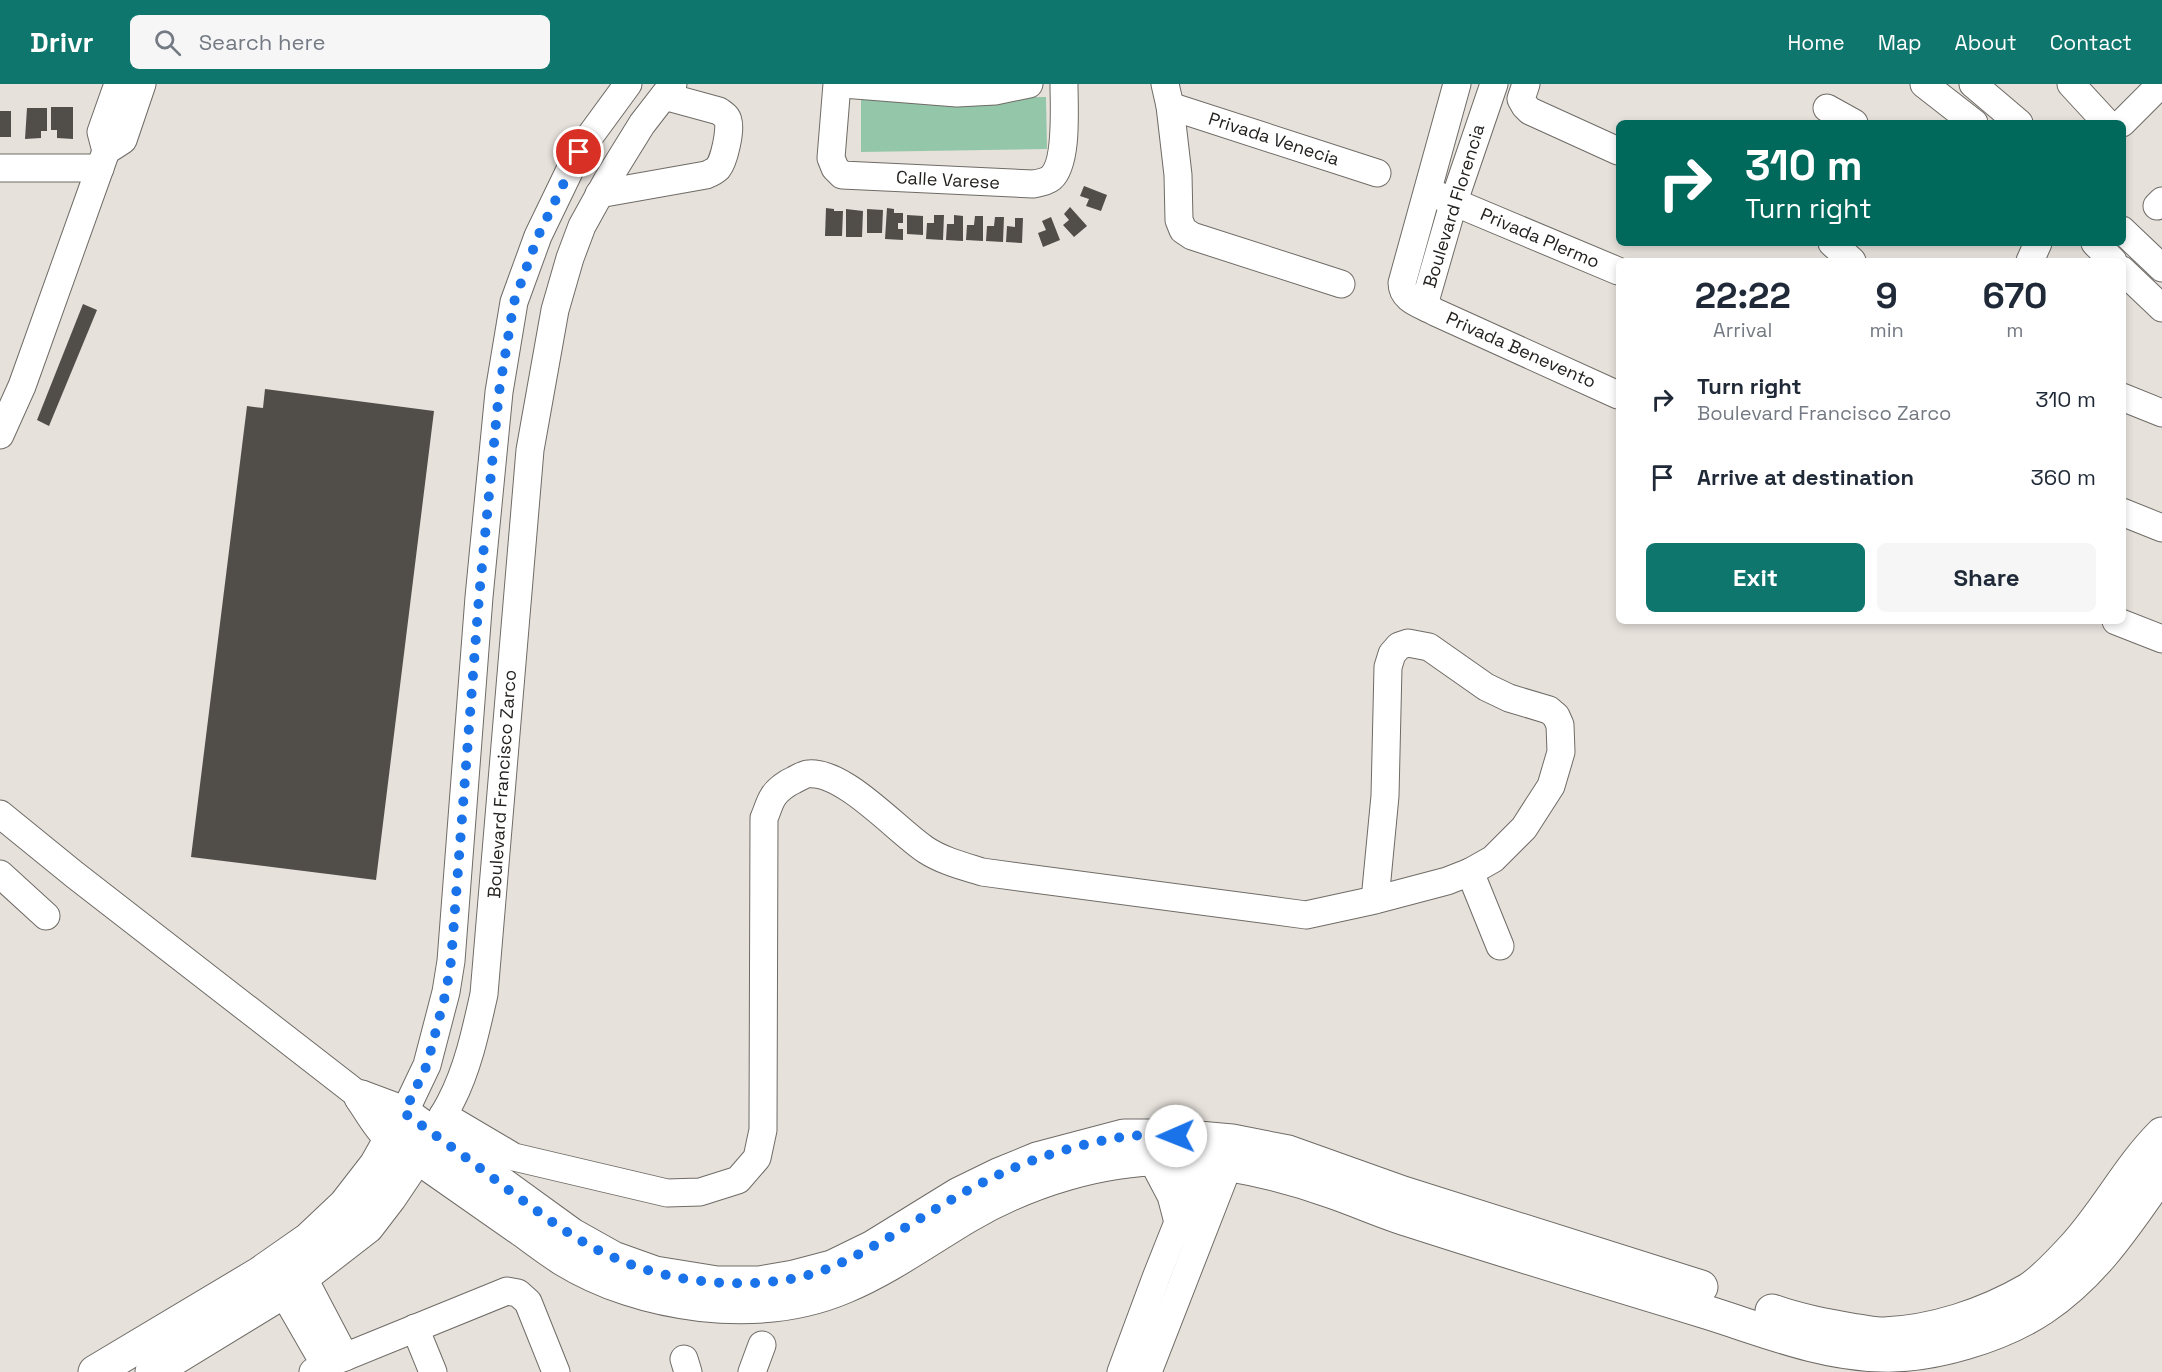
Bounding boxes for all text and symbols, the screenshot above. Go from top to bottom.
search box [130,15,550,69]
text: Drivr [30,24,94,60]
icon: search [151,26,184,59]
text: Search here [199,28,325,56]
text: Home [1787,29,1845,56]
text: Map [1878,29,1922,56]
text: About [1955,29,2017,56]
text: Contact [2050,29,2132,56]
street label: Privada Venecia [1206,107,1342,171]
street label: Boulevard Florencia [1418,121,1489,291]
pin [553,126,604,177]
icon: arrive [562,135,595,168]
text: 310 m [1745,139,1863,192]
icon: right [1646,144,1724,222]
street label: Calle Varese [896,165,1001,194]
text: Turn right [1745,191,1872,226]
street label: Privada Plermo [1477,202,1603,273]
text: 22:22 [1695,273,1791,319]
text: 9 [1876,273,1898,319]
text: 670 [1983,273,2047,319]
street label: Privada Benevento [1443,306,1600,393]
text: Arrival [1713,317,1772,343]
text: min [1870,317,1904,343]
text: m [2006,317,2024,343]
text: Turn right [1697,372,1802,400]
icon: right [1646,383,1679,416]
text: 310 m [2035,385,2096,413]
text: Boulevard Francisco Zarco [1697,400,1951,426]
icon: arrive [1646,461,1679,494]
text: Arrive at destination [1697,463,1914,491]
text: 360 m [2031,463,2096,491]
button: Exit [1646,543,1865,612]
button: Share [1877,543,2096,612]
street label: Boulevard Francisco Zarco [482,669,521,899]
position arrow [1144,1104,1208,1168]

